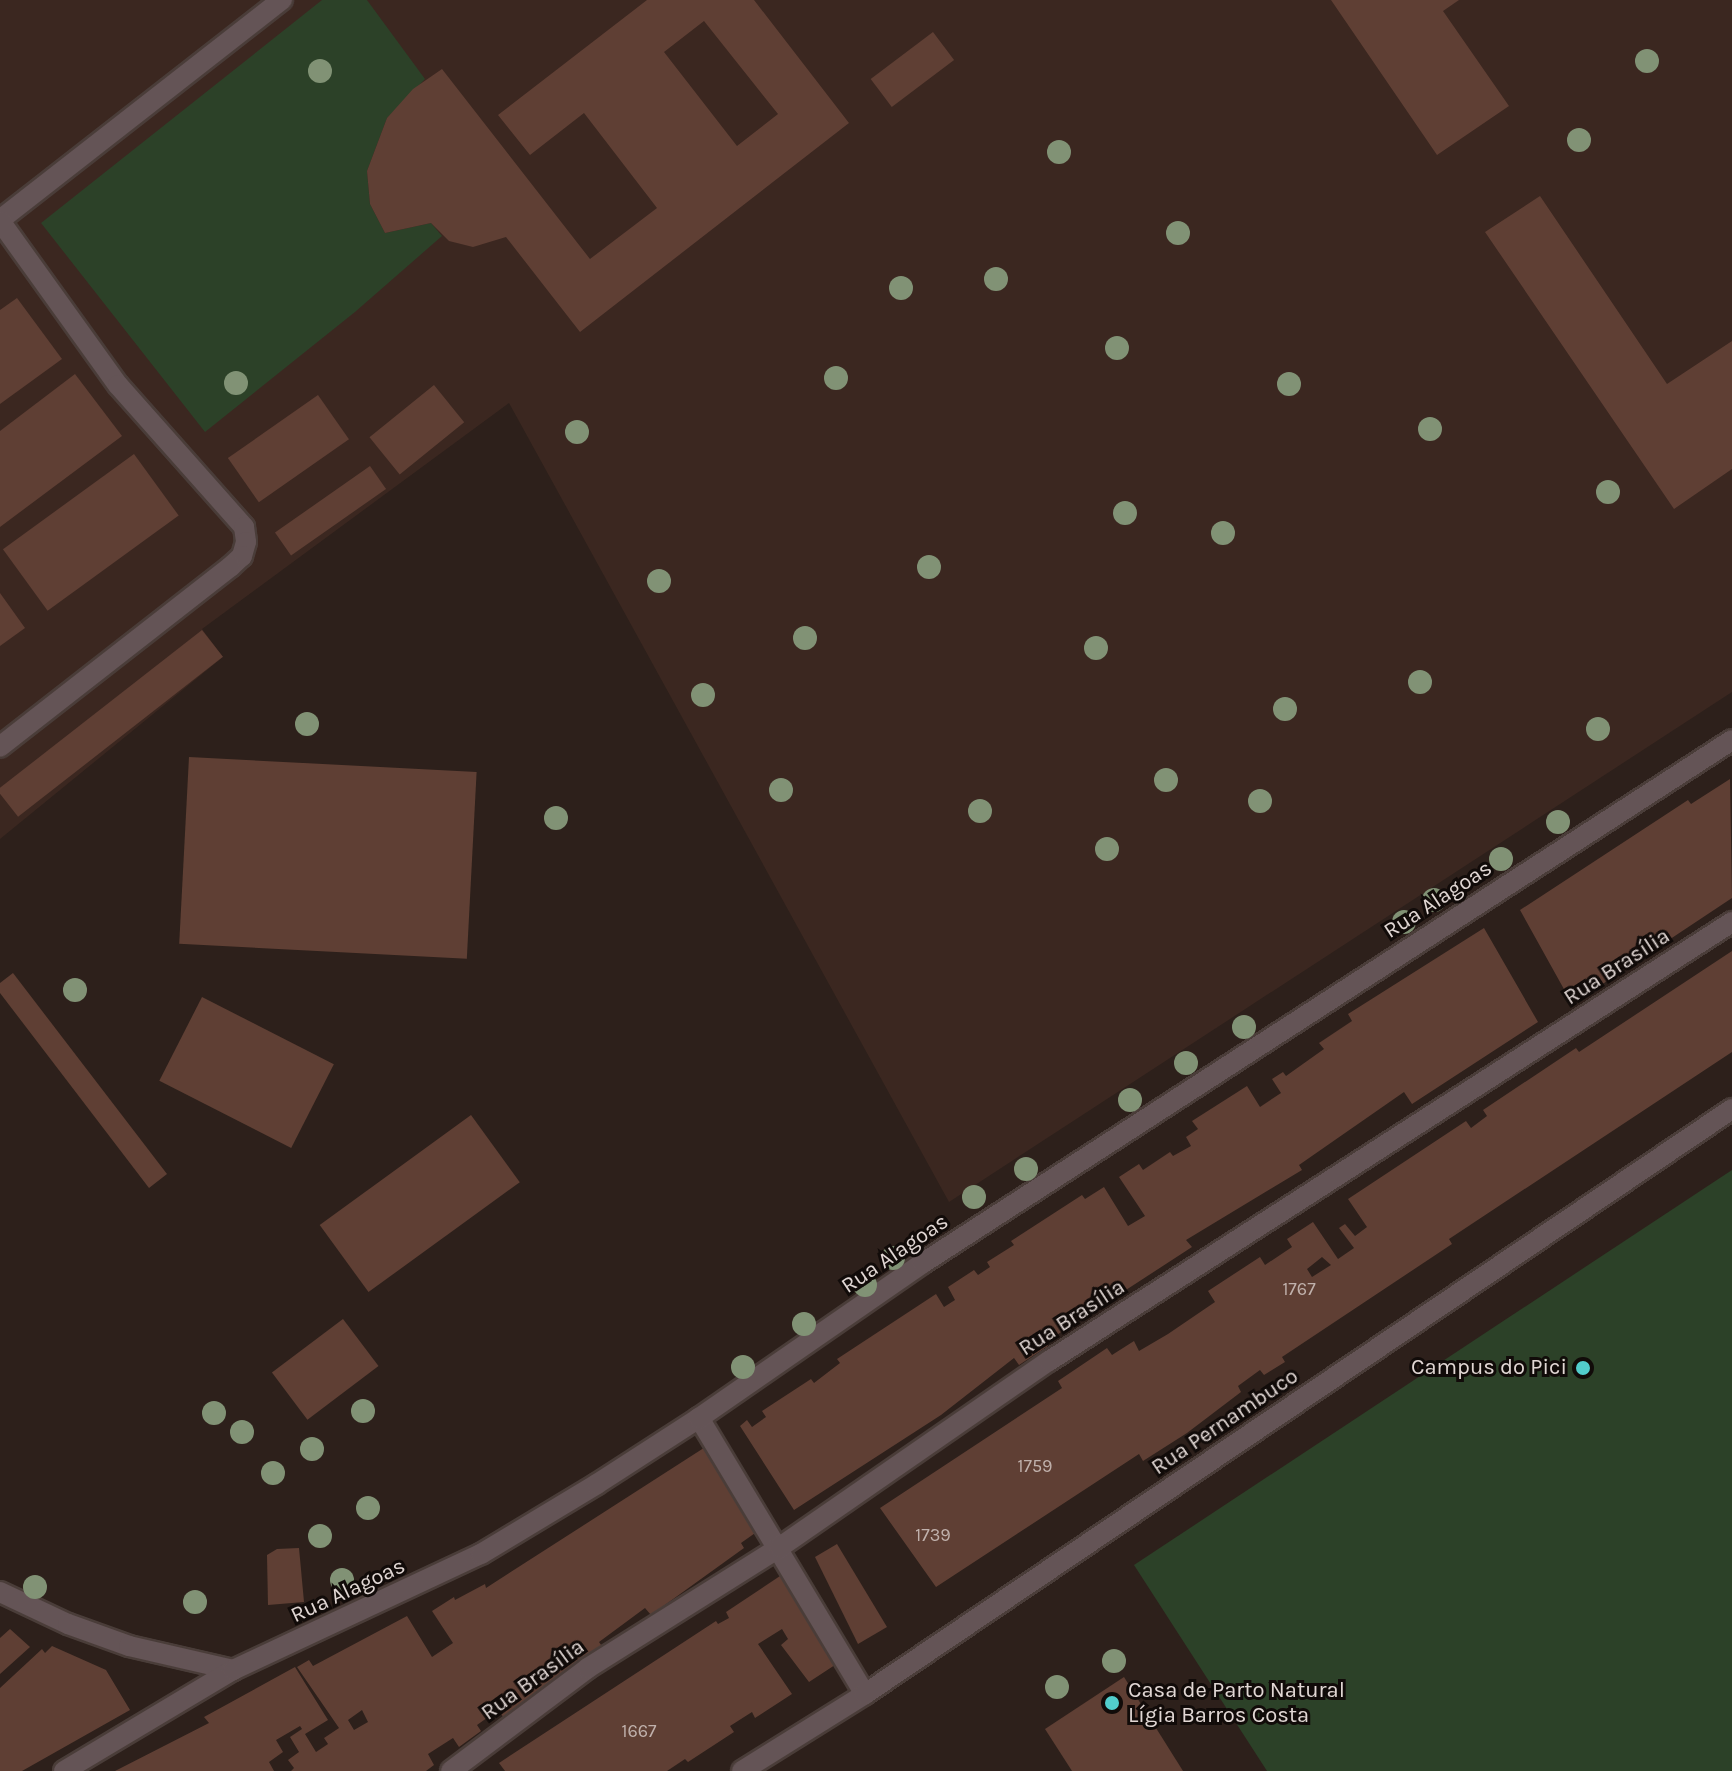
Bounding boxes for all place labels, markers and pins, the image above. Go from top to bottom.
place label: Campus do Pici [1411,1355,1567,1381]
marker: Campus do Pici [1574,1359,1592,1377]
place label: Casa de Parto Natural Lígia Barros Costa [1128,1677,1345,1728]
marker: Casa de Parto Natural Lígia Barros Costa [1103,1694,1121,1712]

